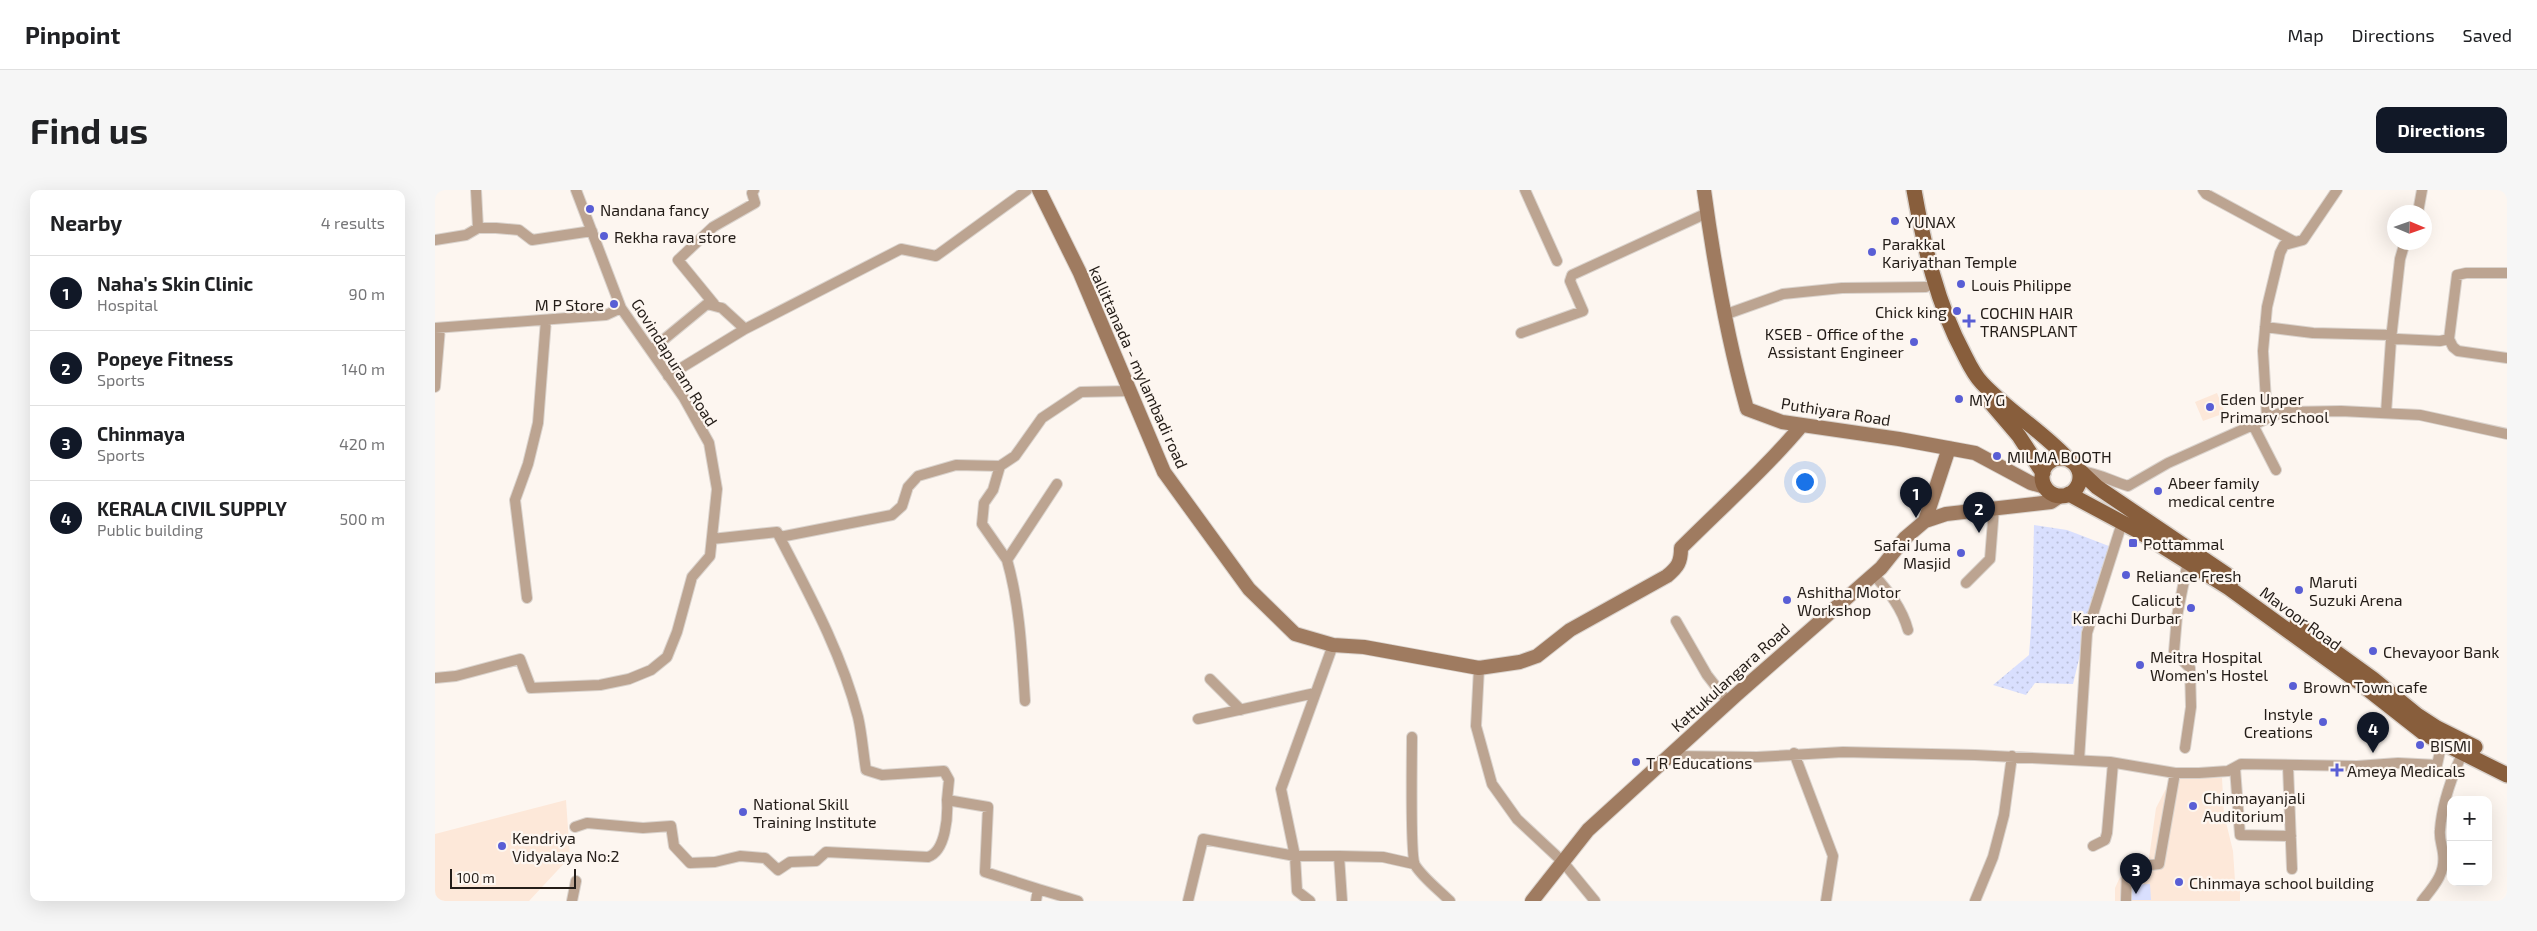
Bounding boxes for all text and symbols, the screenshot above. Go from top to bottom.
text: Pinpoint [25,20,120,49]
text: Map [2287,24,2324,46]
text: Directions [2352,24,2435,46]
text: Saved [2463,24,2512,46]
button: Directions [2376,107,2507,153]
text: Find us [30,109,148,151]
place label: Nandana fancy [600,200,710,219]
marker: Nandana fancy [584,203,596,215]
north arrow [2387,205,2432,250]
text: Nearby [50,210,122,235]
place label: YUNAX [1905,212,1956,231]
text: 4 results [321,213,385,232]
marker: YUNAX [1889,215,1901,227]
place label: Rekha rava store [614,227,736,246]
marker: Rekha rava store [598,230,610,242]
place label: Parakkal Kariyathan Temple [1882,234,2017,271]
marker: Parakkal Kariyathan Temple [1866,246,1878,258]
street label: kallittanada - mylambadi road [1086,263,1192,471]
text: Naha's Skin Clinic [97,272,253,295]
place label: Louis Philippe [1971,275,2072,294]
marker: Louis Philippe [1955,278,1967,290]
text: 1 [63,284,69,303]
text: 90 m [349,284,385,303]
text: Hospital [97,295,158,314]
place label: M P Store [535,295,604,314]
street label: Govindapuram Road [628,295,722,429]
marker: M P Store [608,298,620,310]
place label: Chick king [1875,302,1947,321]
place label: COCHIN HAIR TRANSPLANT [1980,303,2078,340]
marker: Chick king [1951,305,1963,317]
marker: COCHIN HAIR TRANSPLANT [1962,314,1976,328]
place label: KSEB - Office of the Assistant Engineer [1765,324,1905,361]
marker: KSEB - Office of the Assistant Engineer [1908,336,1920,348]
text: Popeye Fitness [97,347,233,370]
text: 2 [61,359,71,378]
text: 140 m [342,359,385,378]
text: Sports [97,370,145,389]
place label: Eden Upper Primary school [2220,389,2329,426]
place label: MY G [1969,390,2005,409]
street label: Puthiyara Road [1780,393,1892,429]
marker: MY G [1953,393,1965,405]
marker: Eden Upper Primary school [2204,401,2216,413]
text: Chinmaya [97,422,185,445]
text: 3 [61,434,71,453]
text: 420 m [339,434,385,453]
text: Sports [97,445,145,464]
place label: MILMA BOOTH [2007,447,2112,466]
marker: MILMA BOOTH [1991,450,2003,462]
your location [1792,469,1818,495]
place label: Abeer family medical centre [2168,473,2275,510]
pin: 1 [1900,477,1932,518]
marker: Abeer family medical centre [2152,485,2164,497]
pin: 2 [1963,492,1995,533]
text: KERALA CIVIL SUPPLY [97,497,287,520]
text: 4 [61,509,71,528]
text: 500 m [340,509,385,528]
text: Public building [97,520,203,539]
place label: Pottammal [2143,534,2224,553]
place label: Safai Juma Masjid [1874,535,1951,573]
marker: Pottammal [2127,537,2139,549]
marker: Safai Juma Masjid [1955,547,1967,559]
place label: Reliance Fresh [2136,566,2242,585]
marker: Reliance Fresh [2120,569,2132,581]
place label: Maruti Suzuki Arena [2309,572,2403,609]
place label: Ashitha Motor Workshop [1797,582,1901,619]
street label: Mavoor Road [2257,582,2345,654]
marker: Maruti Suzuki Arena [2293,584,2305,596]
place label: Calicut Karachi Durbar [2072,590,2182,627]
marker: Ashitha Motor Workshop [1781,594,1793,606]
marker: Calicut Karachi Durbar [2185,602,2197,614]
street label: Kattukulangara Road [1667,619,1793,735]
place label: Chevayoor Bank [2383,642,2499,661]
marker: Chevayoor Bank [2367,645,2379,657]
place label: Meitra Hospital Women's Hostel [2150,647,2268,684]
marker: Meitra Hospital Women's Hostel [2134,659,2146,671]
place label: Brown Town cafe [2303,677,2428,696]
marker: Brown Town cafe [2287,680,2299,692]
place label: Instyle Creations [2244,704,2313,741]
pin: 4 [2357,712,2389,753]
marker: Instyle Creations [2317,716,2329,728]
place label: BISMI [2430,736,2471,755]
marker: BISMI [2414,739,2426,751]
place label: T R Educations [1646,753,1752,772]
marker: T R Educations [1630,756,1642,768]
place label: Ameya Medicals [2347,761,2466,780]
marker: Ameya Medicals [2331,764,2343,776]
place label: Chinmayanjali Auditorium [2203,788,2305,825]
place label: National Skill Training Institute [753,794,877,831]
map controls [2447,796,2492,886]
button: + [2447,796,2492,841]
marker: Chinmayanjali Auditorium [2187,800,2199,812]
marker: National Skill Training Institute [737,806,749,818]
place label: Kendriya Vidyalaya No:2 [512,828,619,865]
marker: Kendriya Vidyalaya No:2 [496,840,508,852]
button: − [2447,841,2492,886]
pin: 3 [2120,853,2152,894]
scale bar [450,866,576,889]
text: 100 m [457,869,495,886]
place label: Chinmaya school building [2189,873,2374,892]
marker: Chinmaya school building [2173,876,2185,888]

